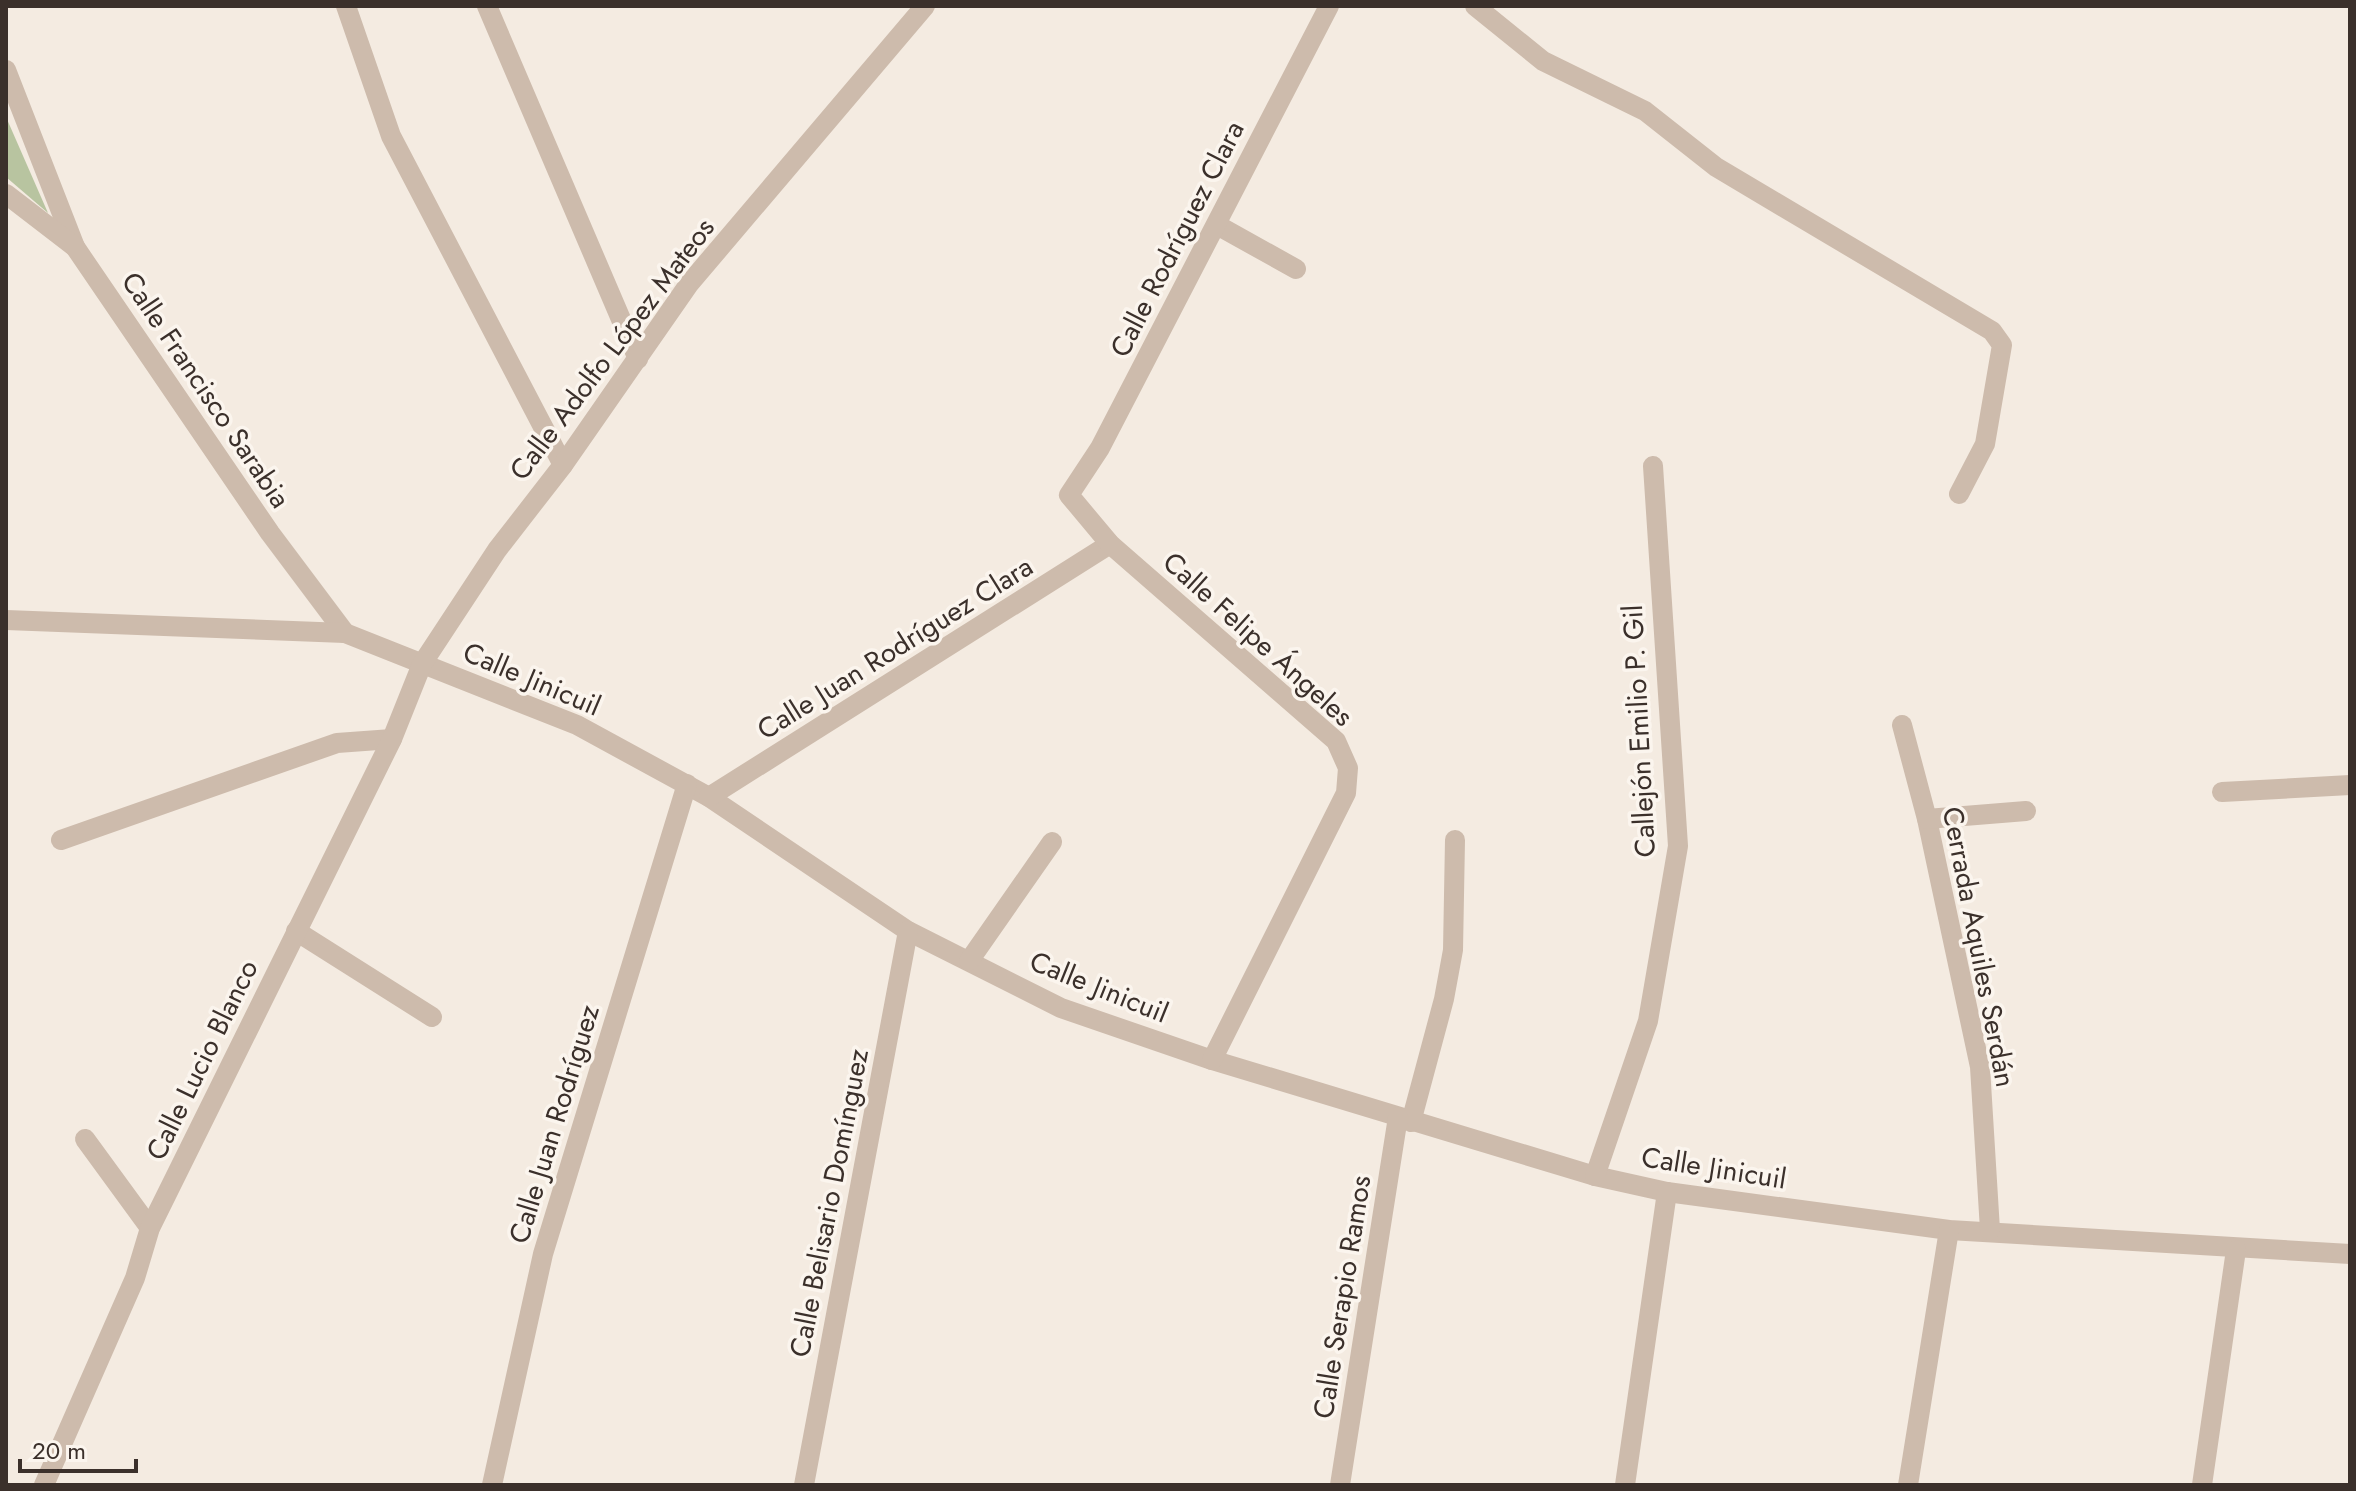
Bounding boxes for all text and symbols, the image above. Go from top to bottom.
street label: Calle Rodríguez Clara [1100,114,1254,364]
street label: Calle Adolfo López Mateos [500,209,724,489]
street label: Calle Francisco Sarabia [112,264,300,516]
street label: Calle Felipe Ángeles [1154,542,1362,736]
street label: Calle Juan Rodríguez Clara [749,546,1041,750]
street label: Callejón Emilio P. Gil [1612,604,1666,858]
street label: Calle Jinicuil [457,632,607,726]
street label: Cerrada Aquiles Serdán [1932,803,2026,1091]
street label: Calle Jinicuil [1024,941,1174,1033]
street label: Calle Lucio Blanco [136,953,268,1167]
street label: Calle Juan Rodríguez [498,999,610,1248]
street label: Calle Belisario Domínguez [779,1045,879,1361]
street label: Calle Jinicuil [1639,1136,1789,1200]
street label: Calle Serapio Ramos [1303,1172,1381,1422]
scale bar [20,1423,136,1473]
text: 20 m [32,1433,86,1468]

